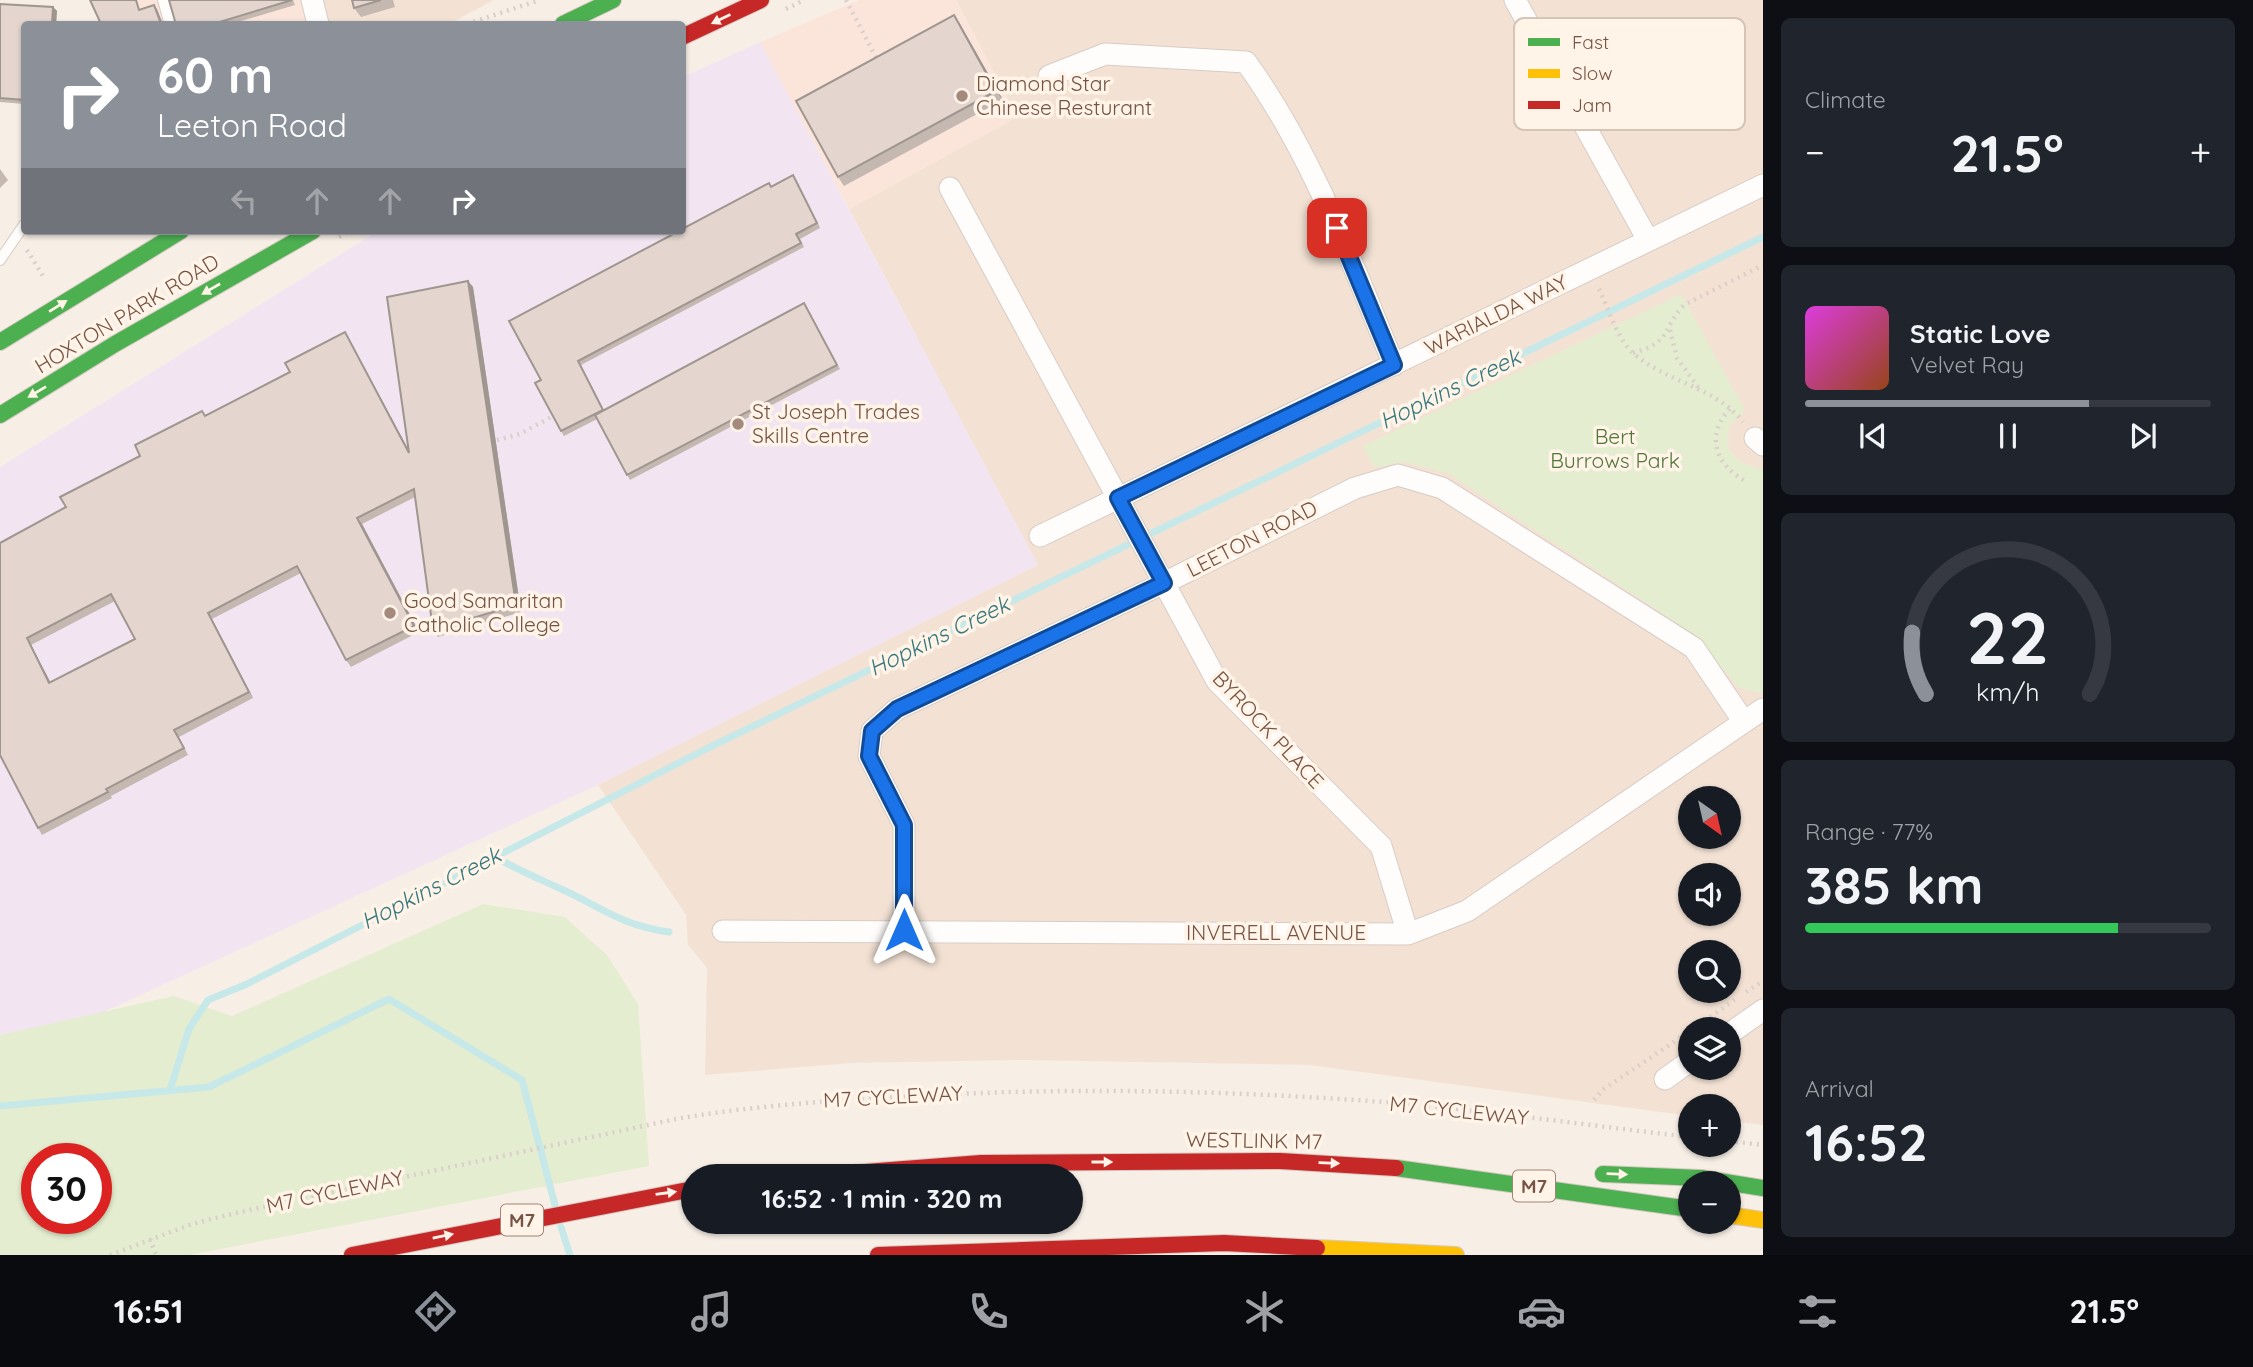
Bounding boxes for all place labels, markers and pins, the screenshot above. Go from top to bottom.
place label: Diamond Star Chinese Resturant [976,70,1152,120]
marker: Diamond Star Chinese Resturant [954,88,970,104]
pin [1307,198,1367,258]
place label: St Joseph Trades Skills Centre [752,398,920,448]
marker: St Joseph Trades Skills Centre [730,416,746,432]
place label: Good Samaritan Catholic College [404,587,563,637]
marker: Good Samaritan Catholic College [382,605,398,621]

